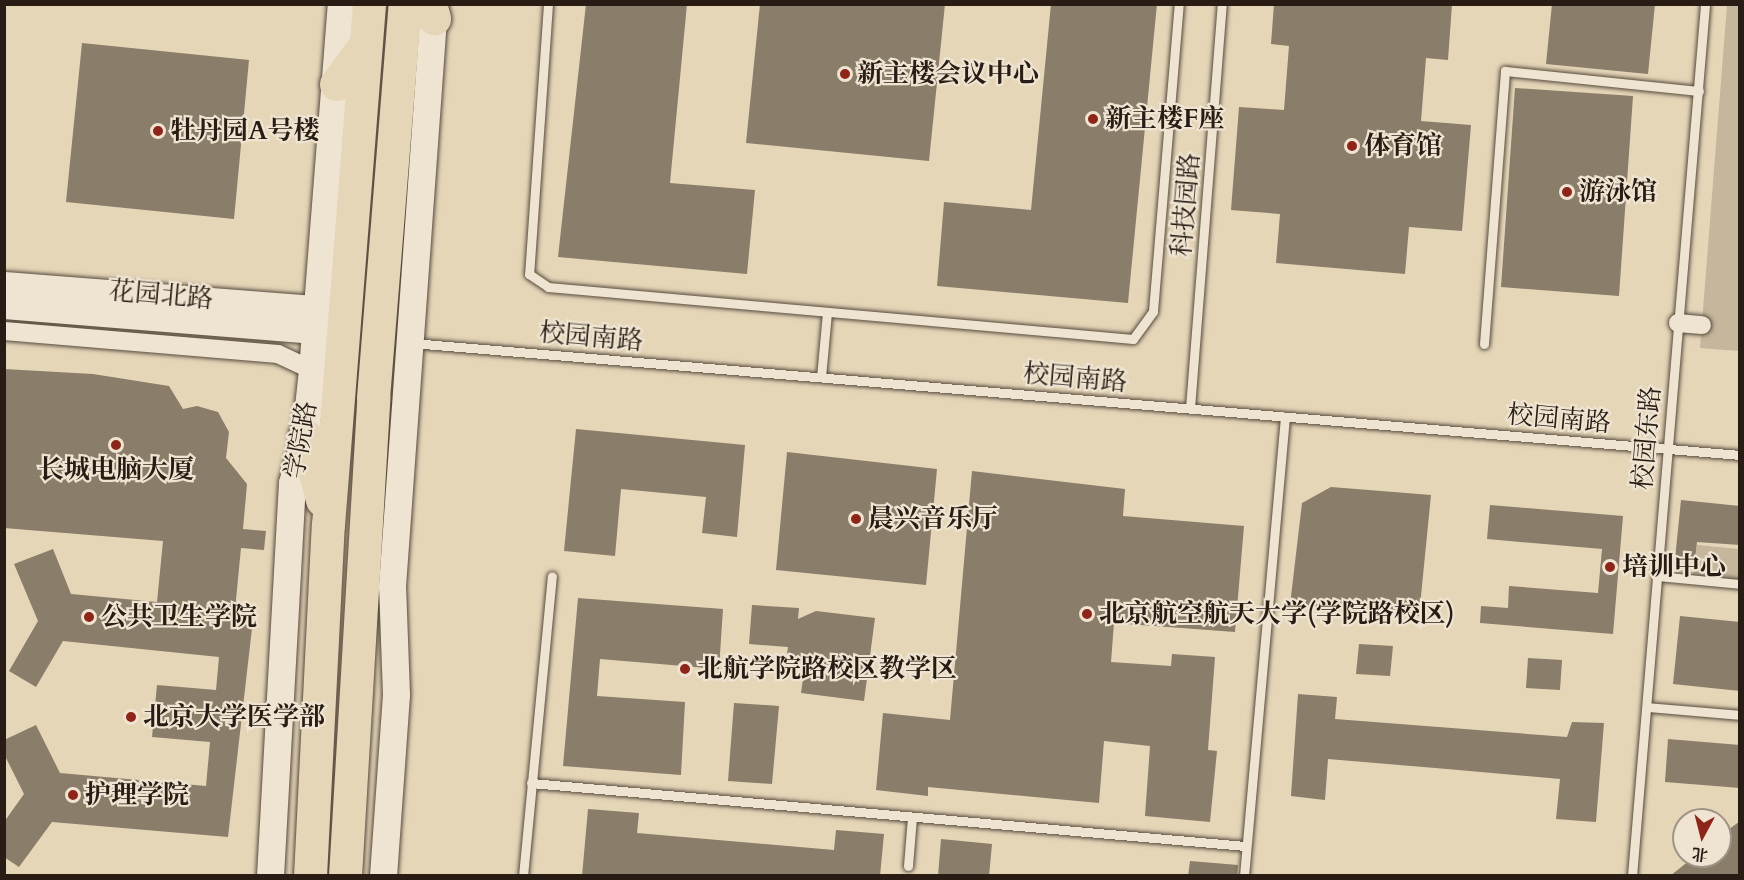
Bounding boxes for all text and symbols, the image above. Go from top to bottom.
place label: 新主楼会议中心 [857,58,1039,90]
marker: 新主楼会议中心 [838,67,852,81]
place label: 新主楼F座 [1105,103,1224,135]
marker: 新主楼F座 [1086,112,1100,126]
place label: 牡丹园A号楼 [170,115,320,147]
marker: 牡丹园A号楼 [151,124,165,138]
place label: 体育馆 [1364,130,1442,162]
marker: 体育馆 [1345,139,1359,153]
street label: 科技园路 [1166,152,1206,258]
place label: 游泳馆 [1579,176,1657,208]
marker: 游泳馆 [1560,185,1574,199]
street label: 花园北路 [108,275,214,315]
street label: 校园南路 [538,317,644,357]
street label: 校园南路 [1022,358,1128,398]
street label: 校园东路 [1627,385,1667,491]
street label: 学院路 [279,399,323,481]
street label: 校园南路 [1506,399,1612,439]
marker: 长城电脑大厦 [109,438,123,452]
place label: 长城电脑大厦 [38,454,194,486]
place label: 晨兴音乐厅 [868,503,998,535]
marker: 晨兴音乐厅 [849,512,863,526]
place label: 培训中心 [1622,551,1726,583]
marker: 培训中心 [1603,560,1617,574]
place label: 北京航空航天大学(学院路校区) [1099,598,1455,630]
place label: 公共卫生学院 [101,601,257,633]
marker: 北京航空航天大学(学院路校区) [1080,607,1094,621]
marker: 公共卫生学院 [82,610,96,624]
place label: 北航学院路校区教学区 [697,653,957,685]
marker: 北航学院路校区教学区 [678,662,692,676]
place label: 北京大学医学部 [143,701,325,733]
marker: 北京大学医学部 [124,710,138,724]
place label: 护理学院 [85,779,189,811]
marker: 护理学院 [66,788,80,802]
north arrow [1672,808,1732,868]
text: 北 [1691,842,1709,866]

